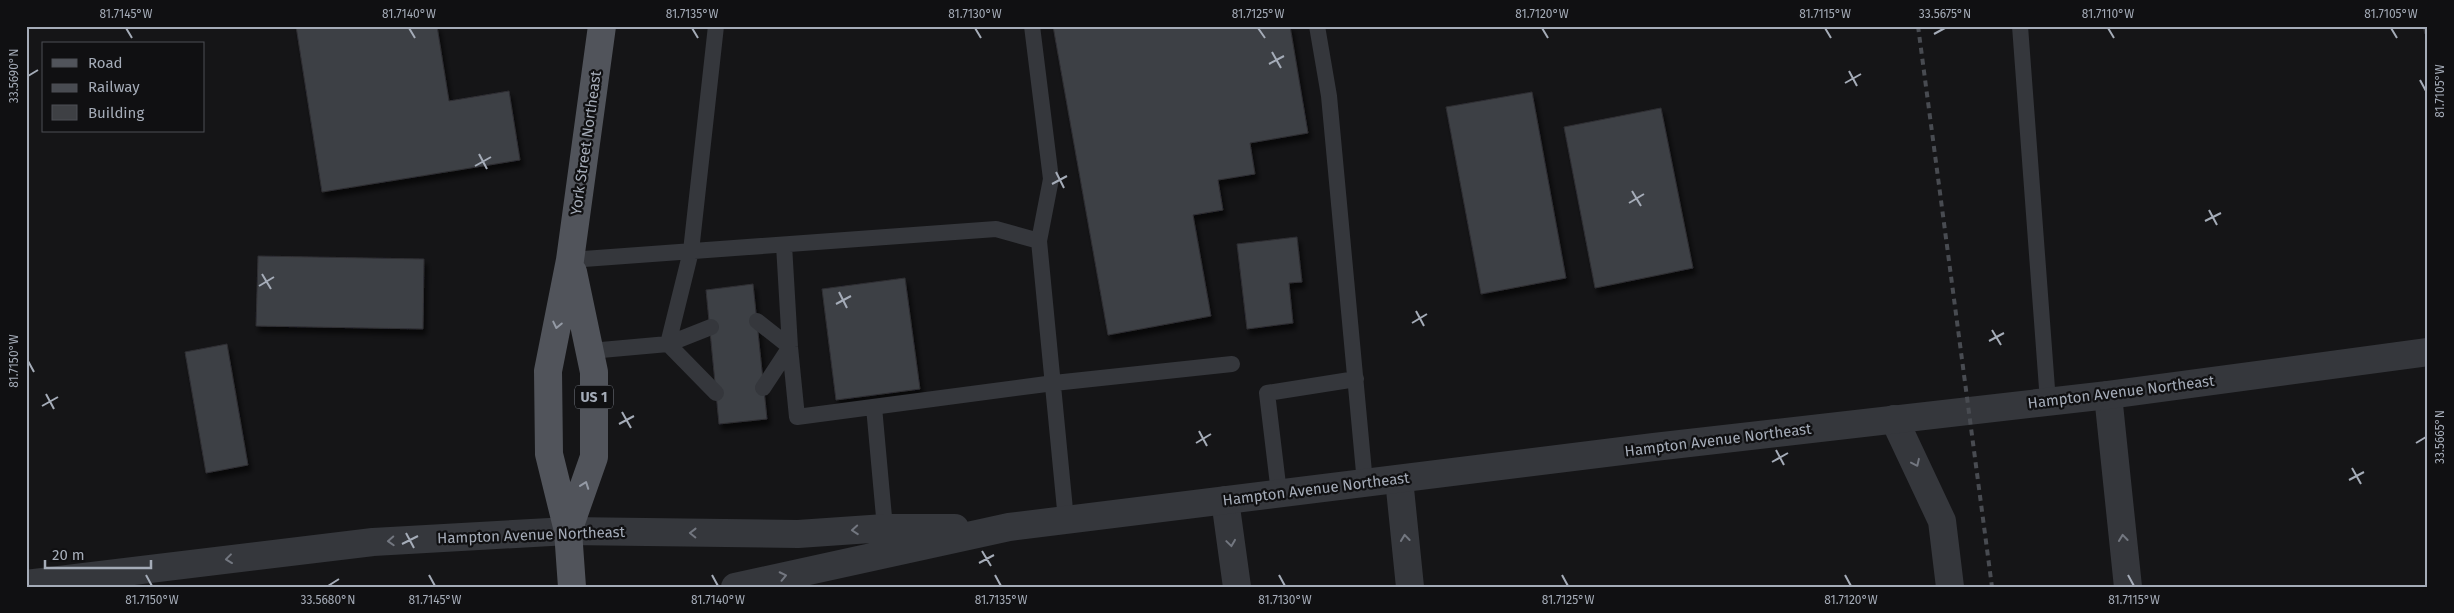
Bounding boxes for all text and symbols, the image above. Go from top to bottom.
text: 81.7145°W [100,7,153,21]
text: 81.7140°W [382,7,436,21]
text: 81.7135°W [666,7,718,21]
text: 81.7130°W [948,7,1002,21]
text: 81.7125°W [1232,7,1284,21]
text: 81.7120°W [1515,7,1569,21]
text: 81.7115°W [1799,7,1851,21]
text: 33.5675°N [1919,7,1971,21]
text: 81.7110°W [2082,7,2134,21]
text: 81.7105°W [2364,7,2418,21]
legend [42,42,205,132]
text: 33.5690°N [7,49,21,103]
text: Road [88,54,123,72]
text: 81.7105°W [2433,64,2447,118]
street label: York Street Northeast [567,69,605,216]
text: Railway [88,78,140,96]
text: Building [88,104,144,122]
one-way arrow [552,321,563,330]
text: 81.7150°W [7,334,21,388]
street label: Hampton Avenue Northeast [2027,372,2216,412]
road number: US 1 [575,386,613,408]
text: 33.5665°N [2433,410,2447,464]
street label: Hampton Avenue Northeast [1624,420,1813,460]
one-way arrow [1910,458,1920,467]
street label: Hampton Avenue Northeast [1222,469,1411,509]
one-way arrow [579,481,589,490]
street label: Hampton Avenue Northeast [437,523,626,547]
one-way arrow [851,525,859,536]
one-way arrow [689,528,696,538]
one-way arrow [1400,534,1411,542]
one-way arrow [2118,534,2129,542]
one-way arrow [386,535,394,546]
scale bar [45,538,151,570]
one-way arrow [1226,539,1236,548]
text: 20 m [52,546,85,564]
one-way arrow [225,553,233,564]
one-way arrow [778,571,787,581]
text: 81.7150°W [125,593,179,607]
text: 33.5680°N [300,593,356,607]
text: 81.7145°W [409,593,462,607]
text: 81.7140°W [691,593,745,607]
text: 81.7135°W [975,593,1027,607]
text: 81.7130°W [1258,593,1312,607]
text: 81.7125°W [1542,593,1594,607]
text: 81.7120°W [1824,593,1878,607]
text: 81.7115°W [2108,593,2160,607]

